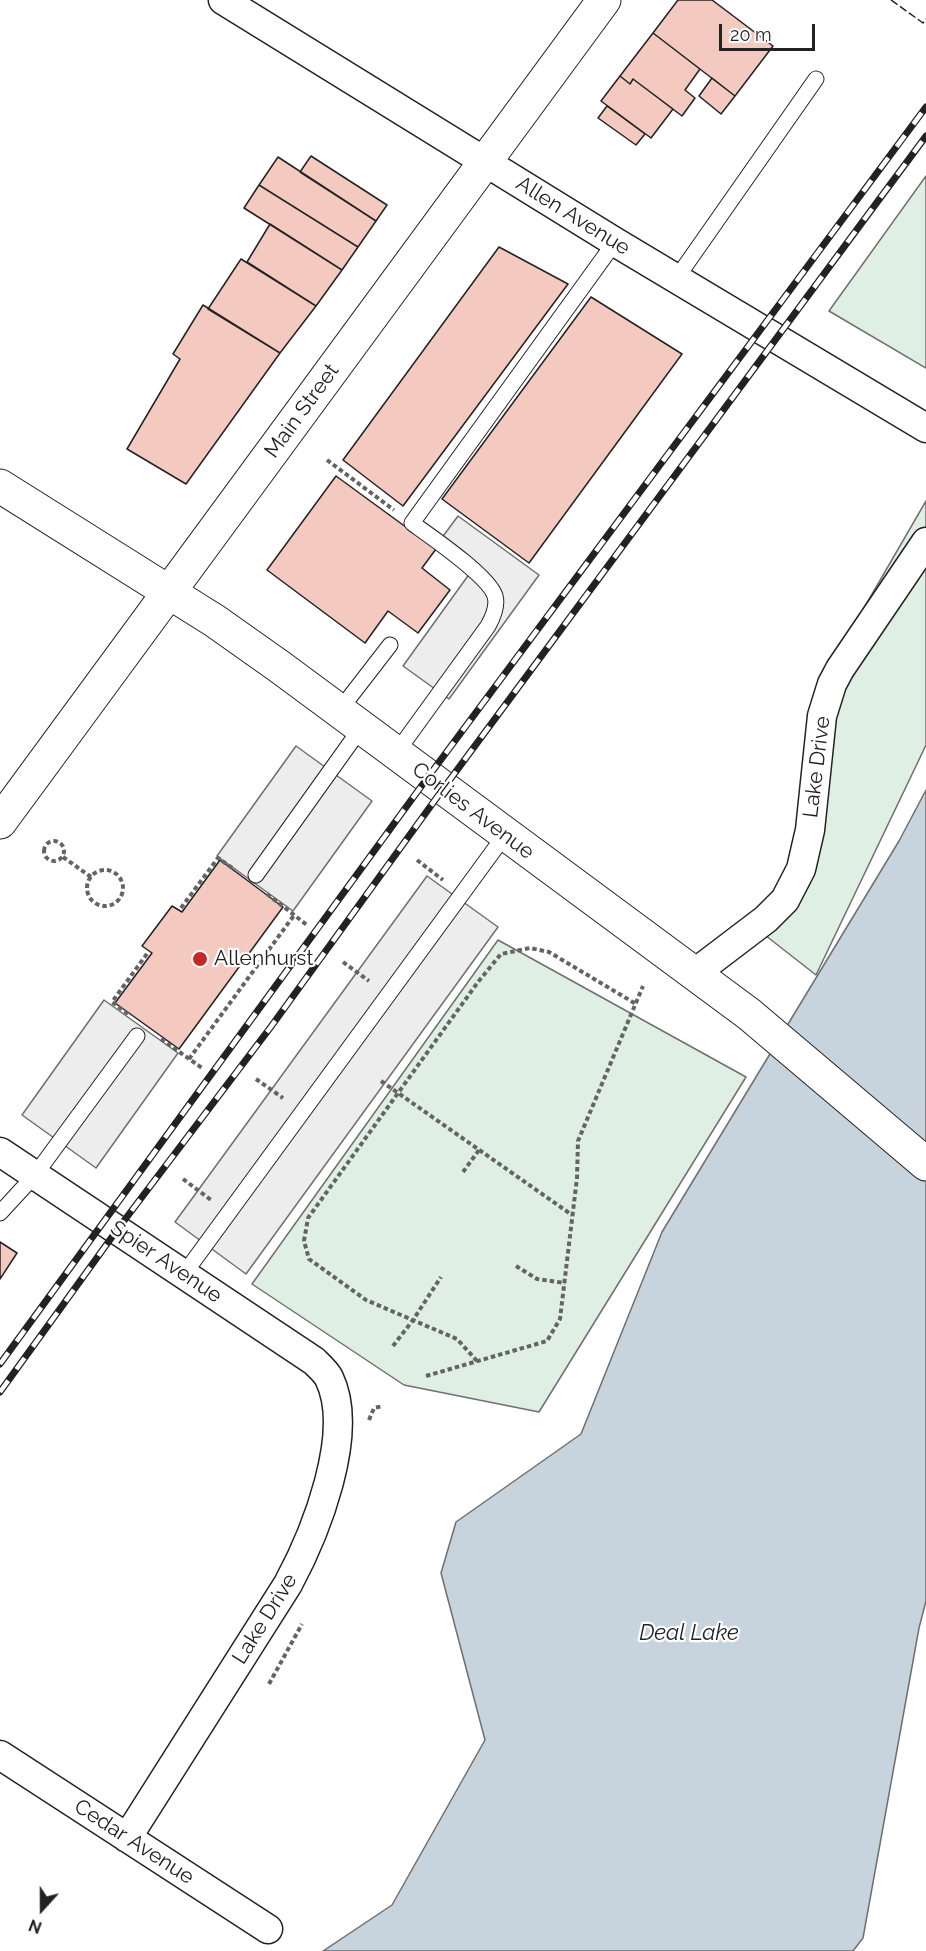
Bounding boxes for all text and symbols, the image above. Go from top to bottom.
scale bar [722,12,818,50]
text: 20 m [730,24,772,45]
street label: Allen Avenue [512,171,634,261]
street label: Main Street [259,359,345,463]
street label: Lake Drive [798,715,836,819]
street label: Corlies Avenue [407,757,539,865]
place label: Allenhurst [214,946,313,972]
marker: Allenhurst [191,950,209,968]
street label: Spier Avenue [105,1215,227,1309]
street label: Lake Drive [227,1569,303,1669]
water label: Deal Lake [639,1620,739,1646]
street label: Cedar Avenue [69,1794,199,1890]
north arrow [12,1879,72,1939]
text: N [26,1915,44,1937]

